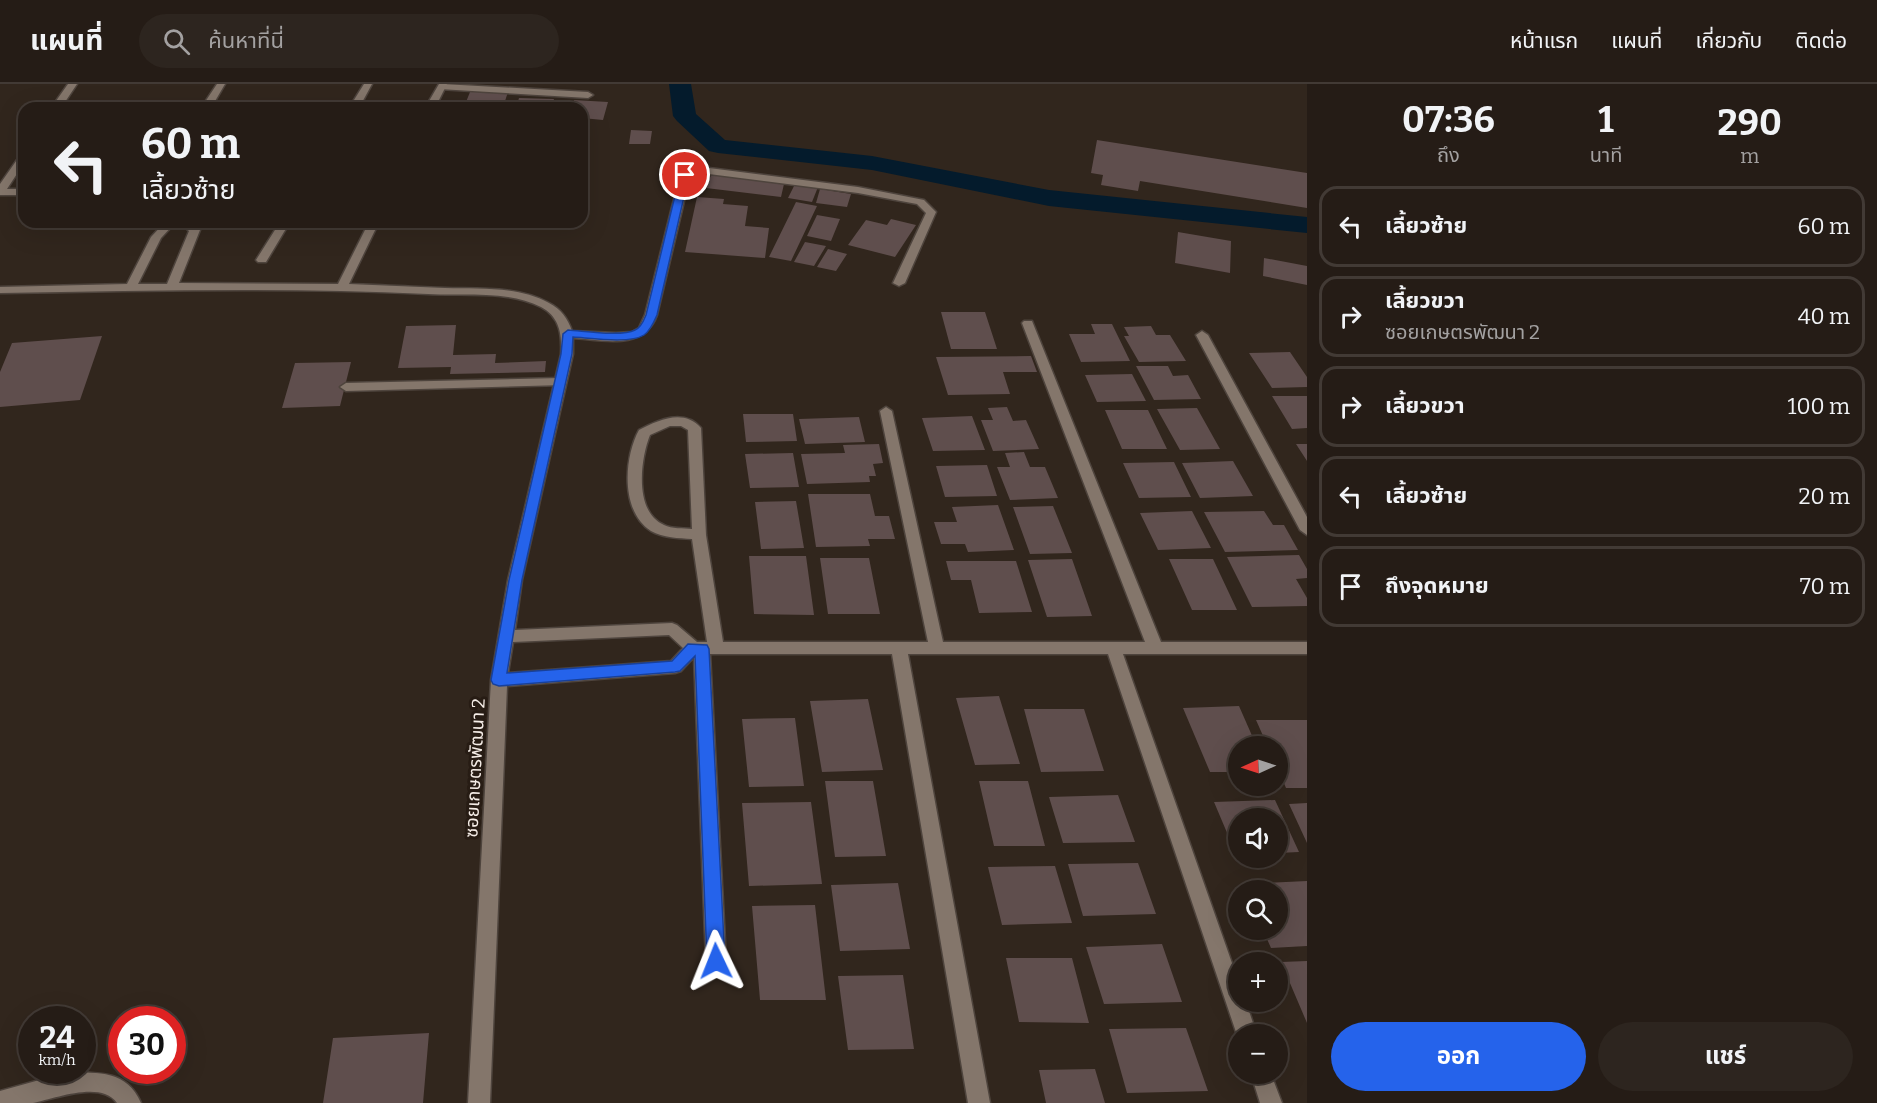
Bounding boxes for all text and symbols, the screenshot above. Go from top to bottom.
search box [139,14,559,68]
text: แผนที่ [30,24,103,57]
icon: search [160,25,193,58]
text: ค้นหาที่นี่ [208,27,284,54]
text: หน้าแรก [1510,28,1578,54]
text: แผนที่ [1611,28,1662,54]
text: เกี่ยวกับ [1695,28,1762,54]
text: ติดต่อ [1795,28,1847,54]
text: 07:36 [1402,98,1495,142]
text: 1 [1598,98,1614,142]
text: 290 [1717,101,1782,145]
text: 60 m [141,119,240,169]
icon: left [42,126,120,204]
text: ถึง [1437,143,1460,167]
text: นาที [1590,143,1622,167]
text: m [1740,144,1759,168]
pin [659,149,710,200]
icon: arrive [668,158,701,191]
text: เลี้ยวซ้าย [141,174,235,206]
icon: left [1334,210,1367,243]
text: เลี้ยวซ้าย [1385,212,1467,239]
text: 60 m [1798,213,1850,240]
text: เลี้ยวขวา [1385,287,1465,314]
icon: right [1334,300,1367,333]
text: 40 m [1798,303,1850,330]
text: ซอยเกษตรพัฒนา 2 [1385,320,1540,344]
icon: right [1334,390,1367,423]
text: เลี้ยวขวา [1385,392,1465,419]
text: 100 m [1787,393,1850,420]
icon: left [1334,480,1367,513]
text: เลี้ยวซ้าย [1385,482,1467,509]
text: 20 m [1799,483,1850,510]
icon: arrive [1334,570,1367,603]
text: ถึงจุดหมาย [1385,572,1489,599]
text: 70 m [1800,573,1850,600]
street label: ซอยเกษตรพัฒนา 2 [460,698,490,838]
north arrow [1228,736,1288,796]
map controls [1228,736,1288,1084]
button: sound [1228,808,1288,868]
button: search [1228,880,1288,940]
position arrow [684,929,748,993]
button: + [1228,952,1288,1012]
speed limit sign: 30 [108,1006,186,1084]
text: 24 [39,1020,75,1056]
button: ออก [1331,1022,1586,1091]
button: แชร์ [1598,1022,1853,1091]
button: − [1228,1024,1288,1084]
text: km/h [38,1051,76,1069]

